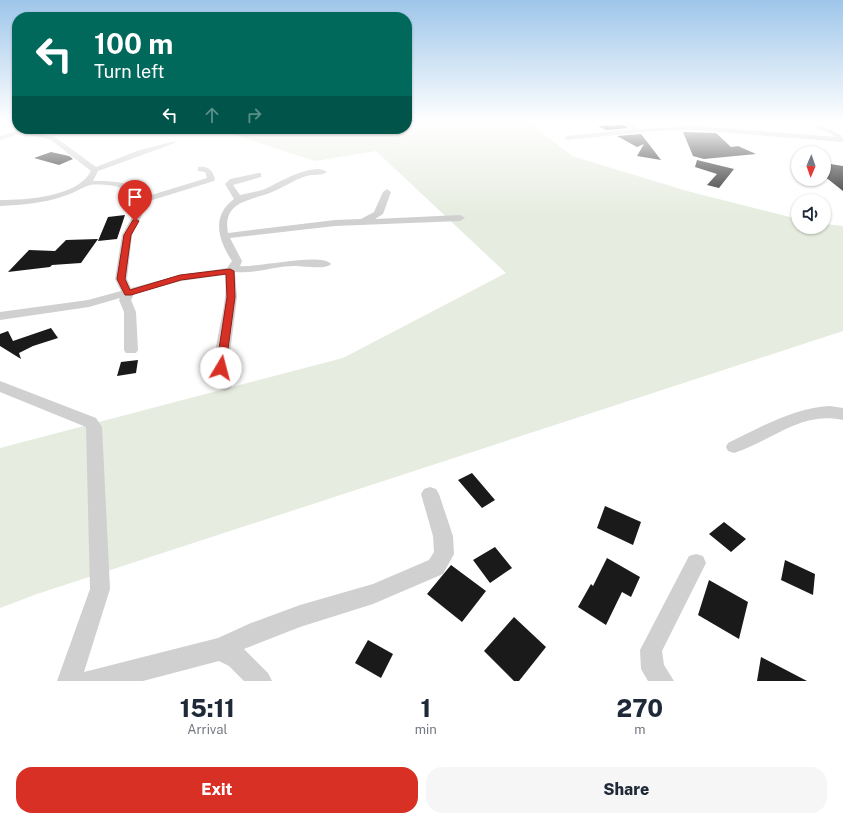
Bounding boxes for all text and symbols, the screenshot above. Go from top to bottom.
text: 100 m [94,27,173,60]
icon: left [28,28,80,80]
text: Turn left [94,61,164,82]
icon: left [159,104,181,126]
icon: ahead [201,104,223,126]
icon: right [243,104,265,126]
north arrow [791,146,831,186]
map controls [791,146,831,234]
pin [118,180,152,221]
icon: arrive [124,186,146,208]
button: sound [791,194,831,234]
position arrow [200,347,242,389]
text: 15:11 [180,694,235,722]
text: 1 [420,694,431,722]
text: 270 [616,694,663,722]
text: Arrival [187,722,227,737]
text: min [415,722,437,737]
text: m [634,722,645,737]
button: Exit [16,767,418,813]
button: Share [426,767,827,813]

